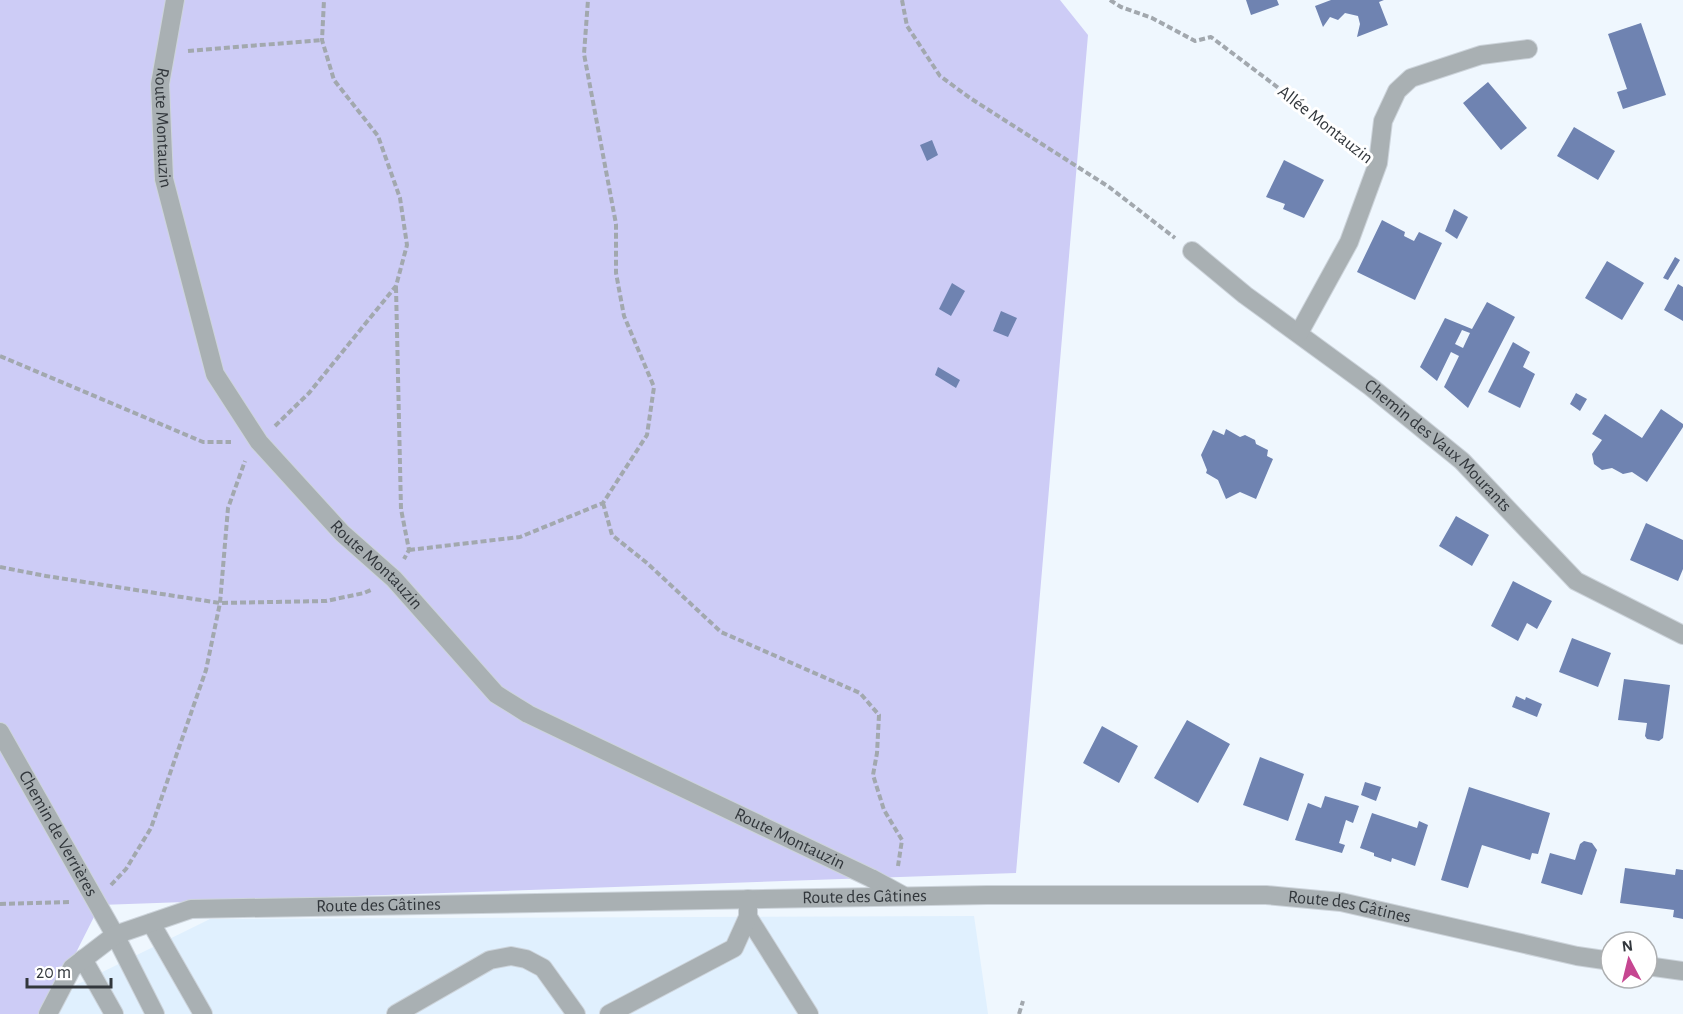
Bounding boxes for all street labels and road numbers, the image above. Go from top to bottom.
street label: Route Montauzin [151,66,175,190]
street label: Allée Montauzin [1274,83,1376,167]
street label: Chemin des Vaux Mourants [1361,376,1515,516]
street label: Route Montauzin [326,517,426,613]
street label: Chemin de Verrières [15,768,100,900]
street label: Route Montauzin [731,805,848,873]
street label: Route des Gâtines [802,887,927,907]
street label: Route des Gâtines [1287,888,1413,927]
street label: Route des Gâtines [316,896,441,916]

